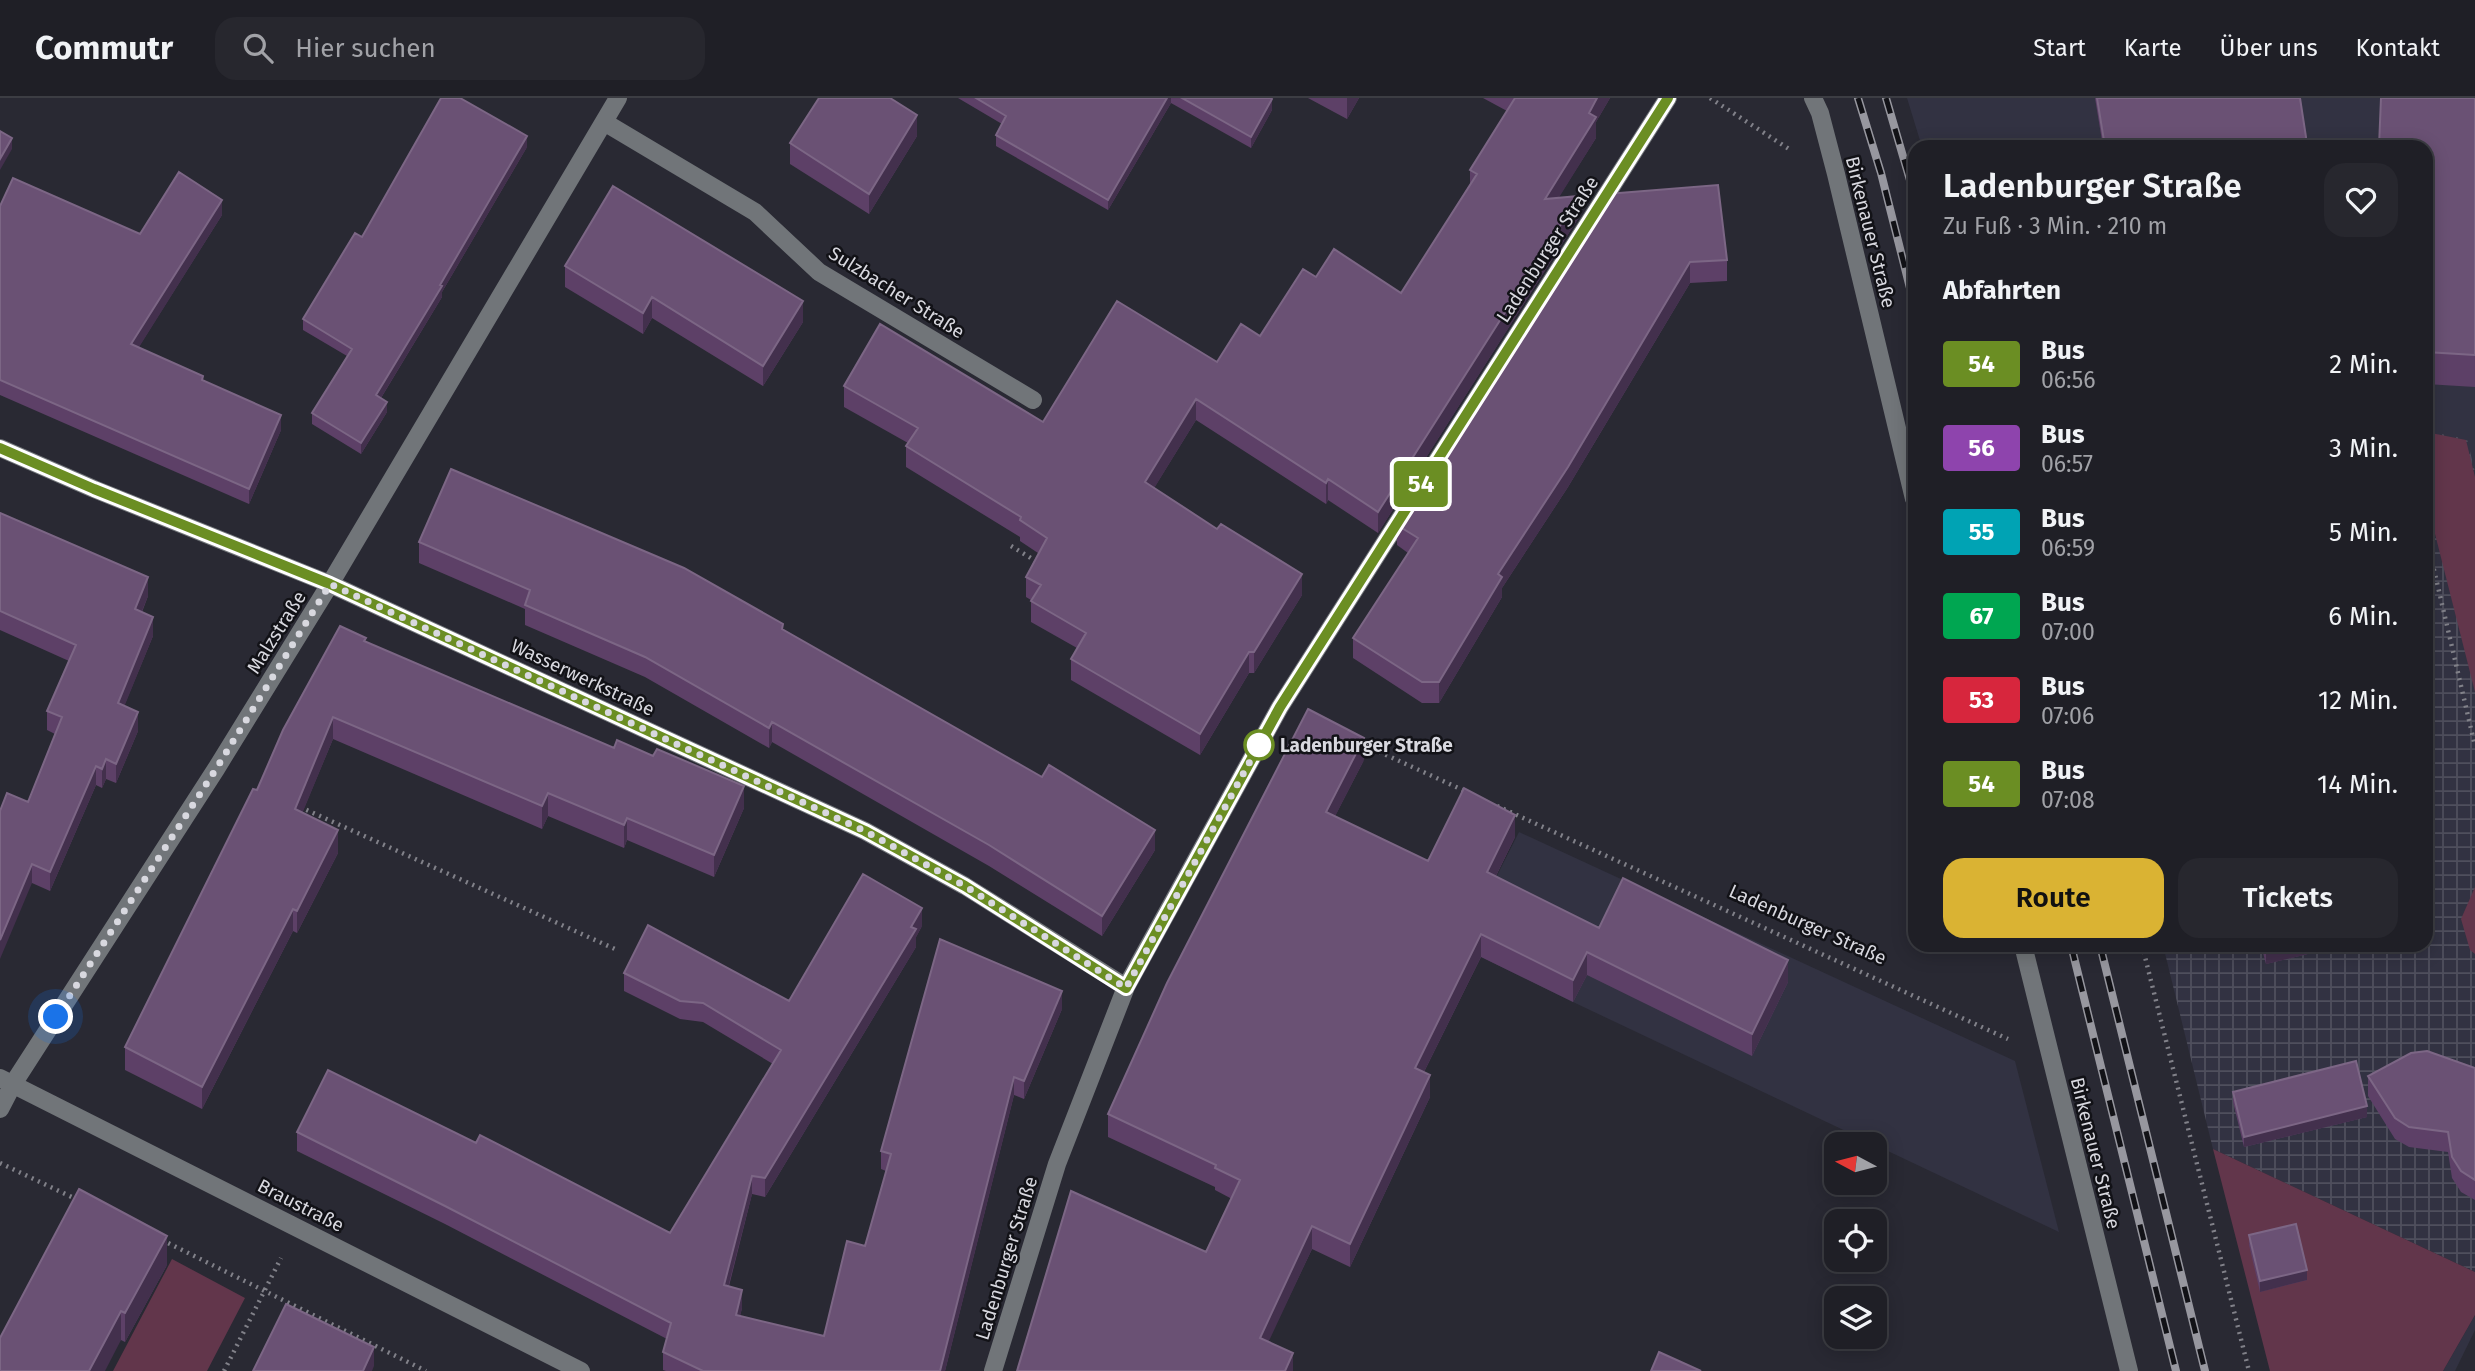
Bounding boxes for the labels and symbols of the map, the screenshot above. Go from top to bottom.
street label: Birkenauer Straße [1841,154,1900,310]
street label: Ladenburger Straße [1491,172,1603,327]
street label: Sulzbacher Straße [825,241,969,343]
line badge: 54 [1390,461,1452,507]
street label: Malzstraße [242,587,311,678]
street label: Wasserwerkstraße [507,634,658,721]
marker: Ladenburger Straße [1244,730,1274,760]
place label: Ladenburger Straße [1280,734,1453,757]
street label: Ladenburger Straße [1725,879,1890,970]
your location [38,999,73,1034]
street label: Birkenauer Straße [2066,1075,2125,1231]
north arrow [1824,1132,1886,1195]
street label: Ladenburger Straße [971,1173,1042,1343]
street label: Braustraße [254,1174,348,1237]

